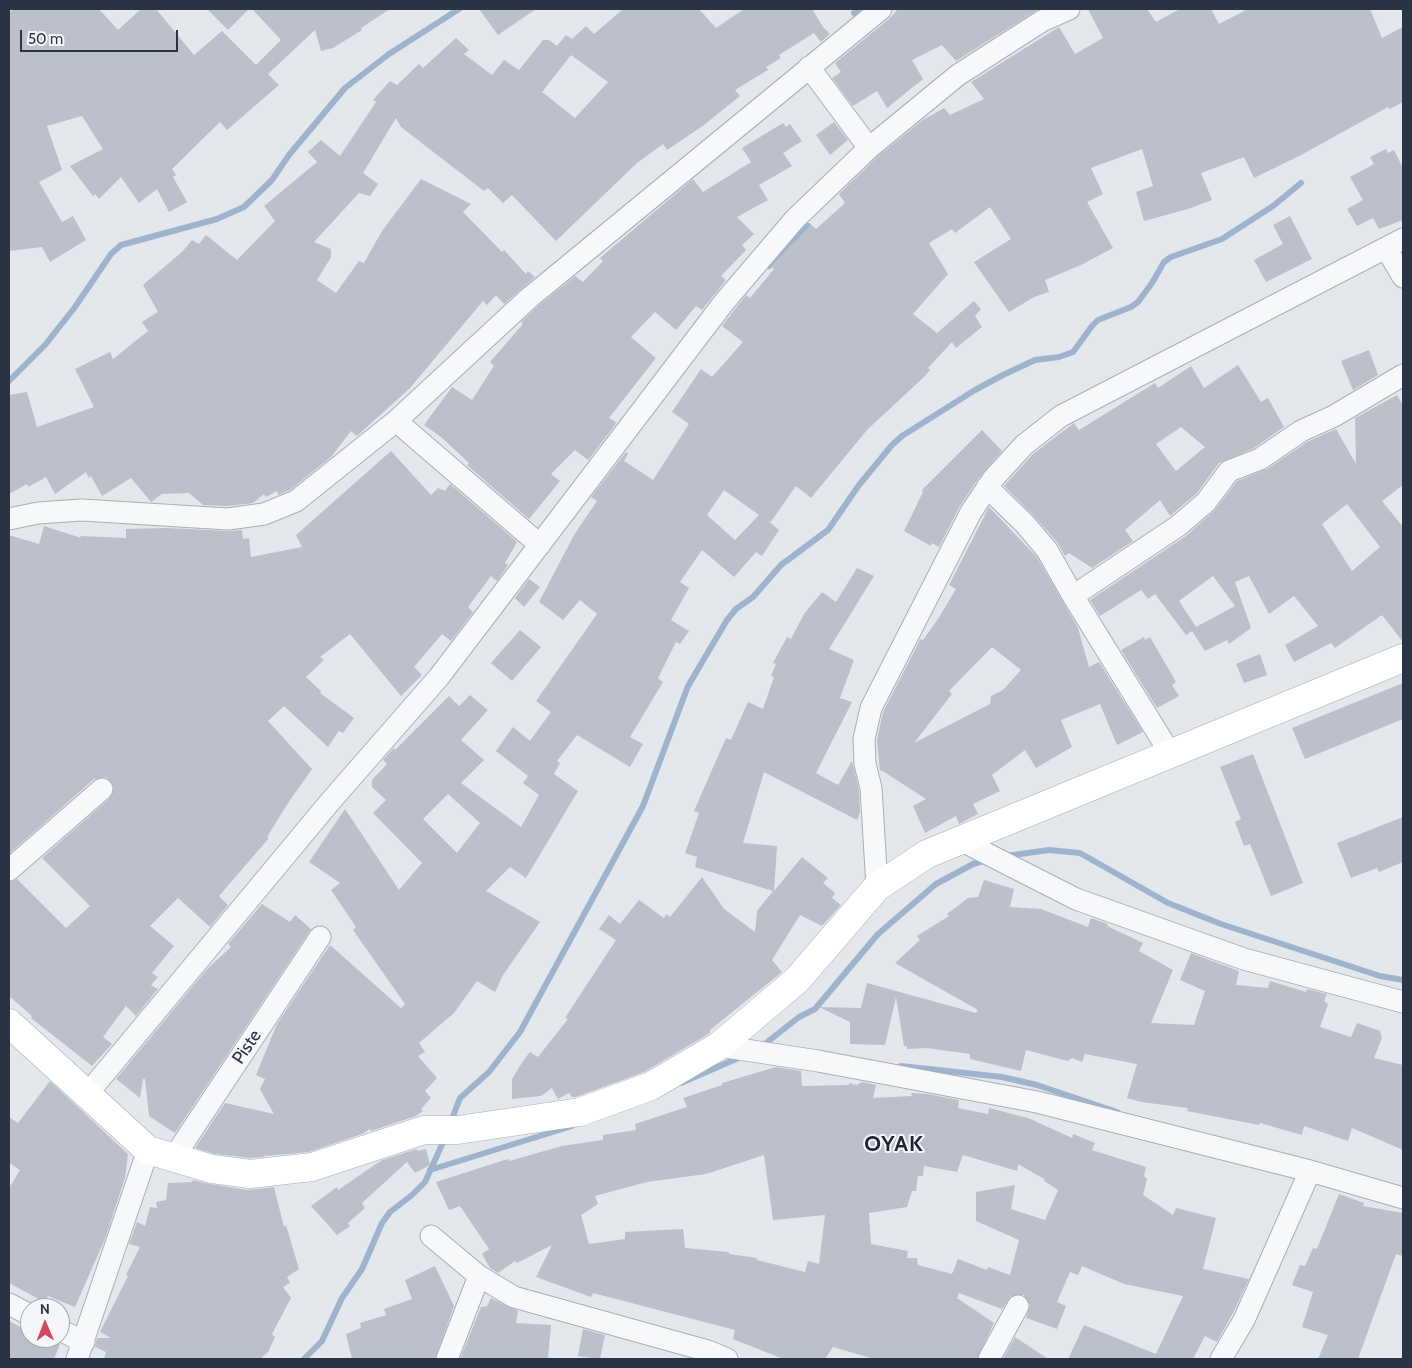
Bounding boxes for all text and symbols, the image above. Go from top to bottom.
scale bar [22,20,180,52]
text: 50 m [28,30,63,48]
street label: Piste [228,1026,266,1068]
district label: OYAK [864,1132,924,1158]
north arrow [20,1298,70,1348]
text: N [40,1300,50,1318]

